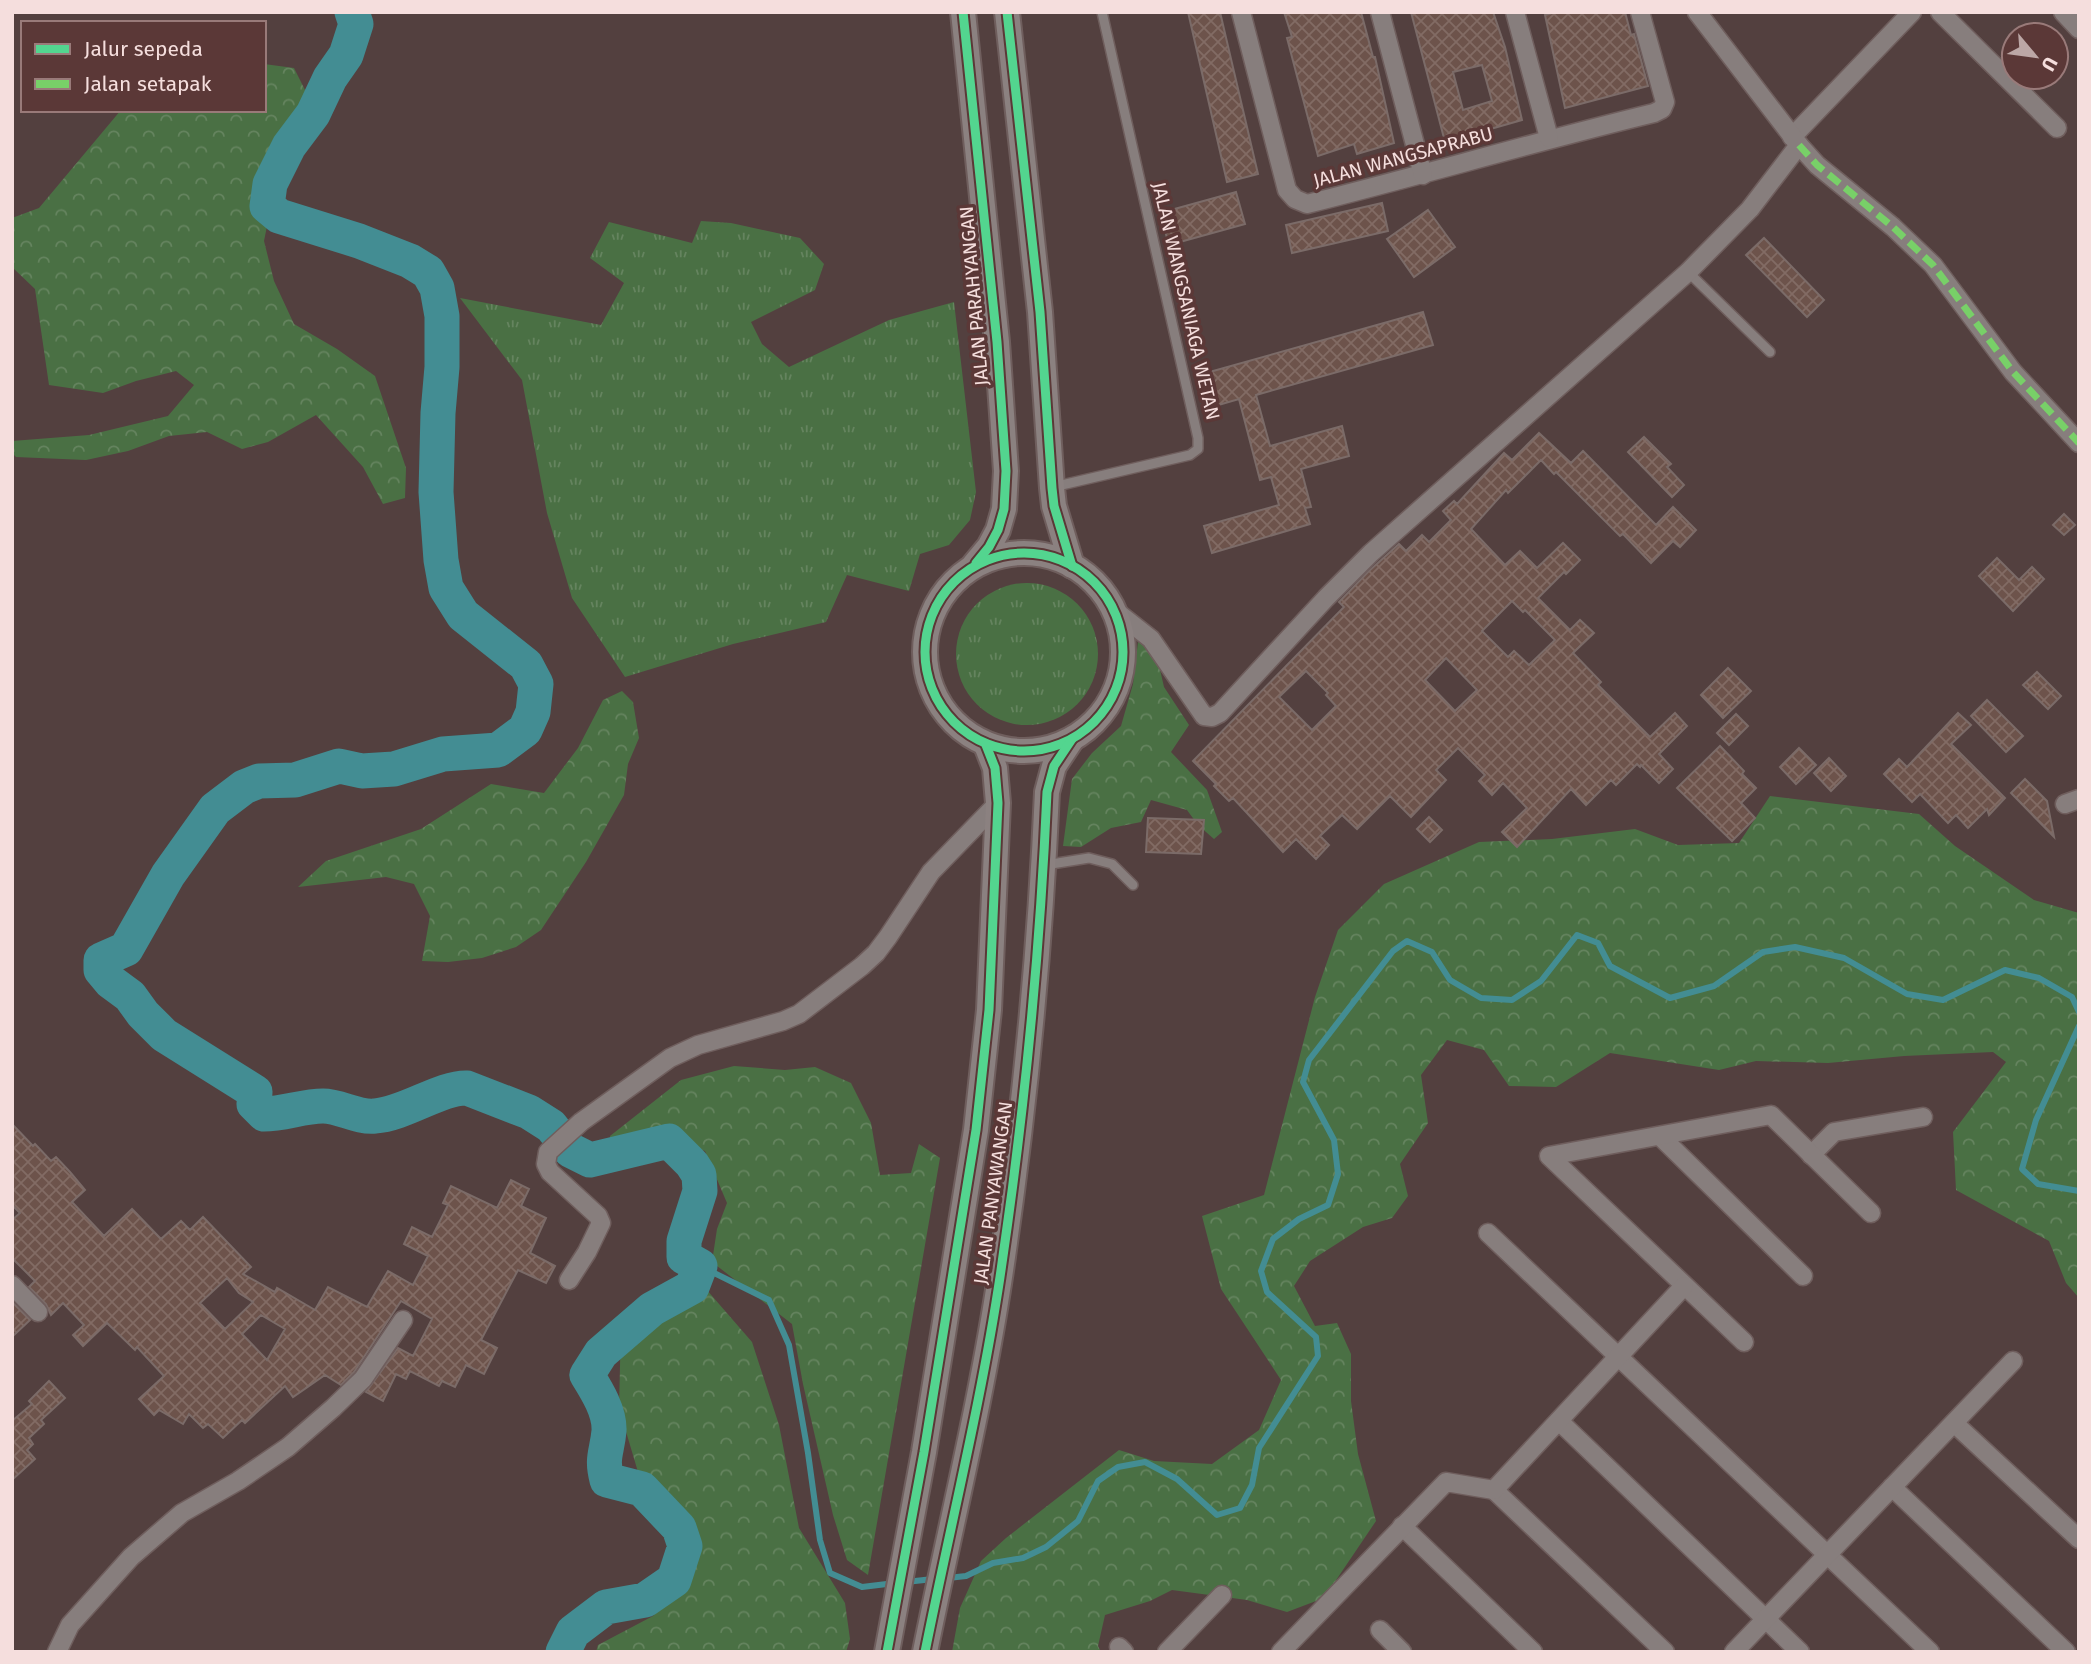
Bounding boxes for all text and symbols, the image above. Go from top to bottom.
legend [21,21,266,112]
north arrow [2000,21,2070,91]
text: Jalur sepeda [84,36,203,62]
text: U [2036,53,2062,75]
text: Jalan setapak [84,71,212,97]
street label: JALAN WANGSAPRABU [1311,122,1495,192]
street label: JALAN WANGSANIAGA WETAN [1147,180,1225,422]
street label: JALAN PARAHYANGAN [955,205,993,387]
street label: JALAN PANYAWANGAN [969,1100,1017,1286]

